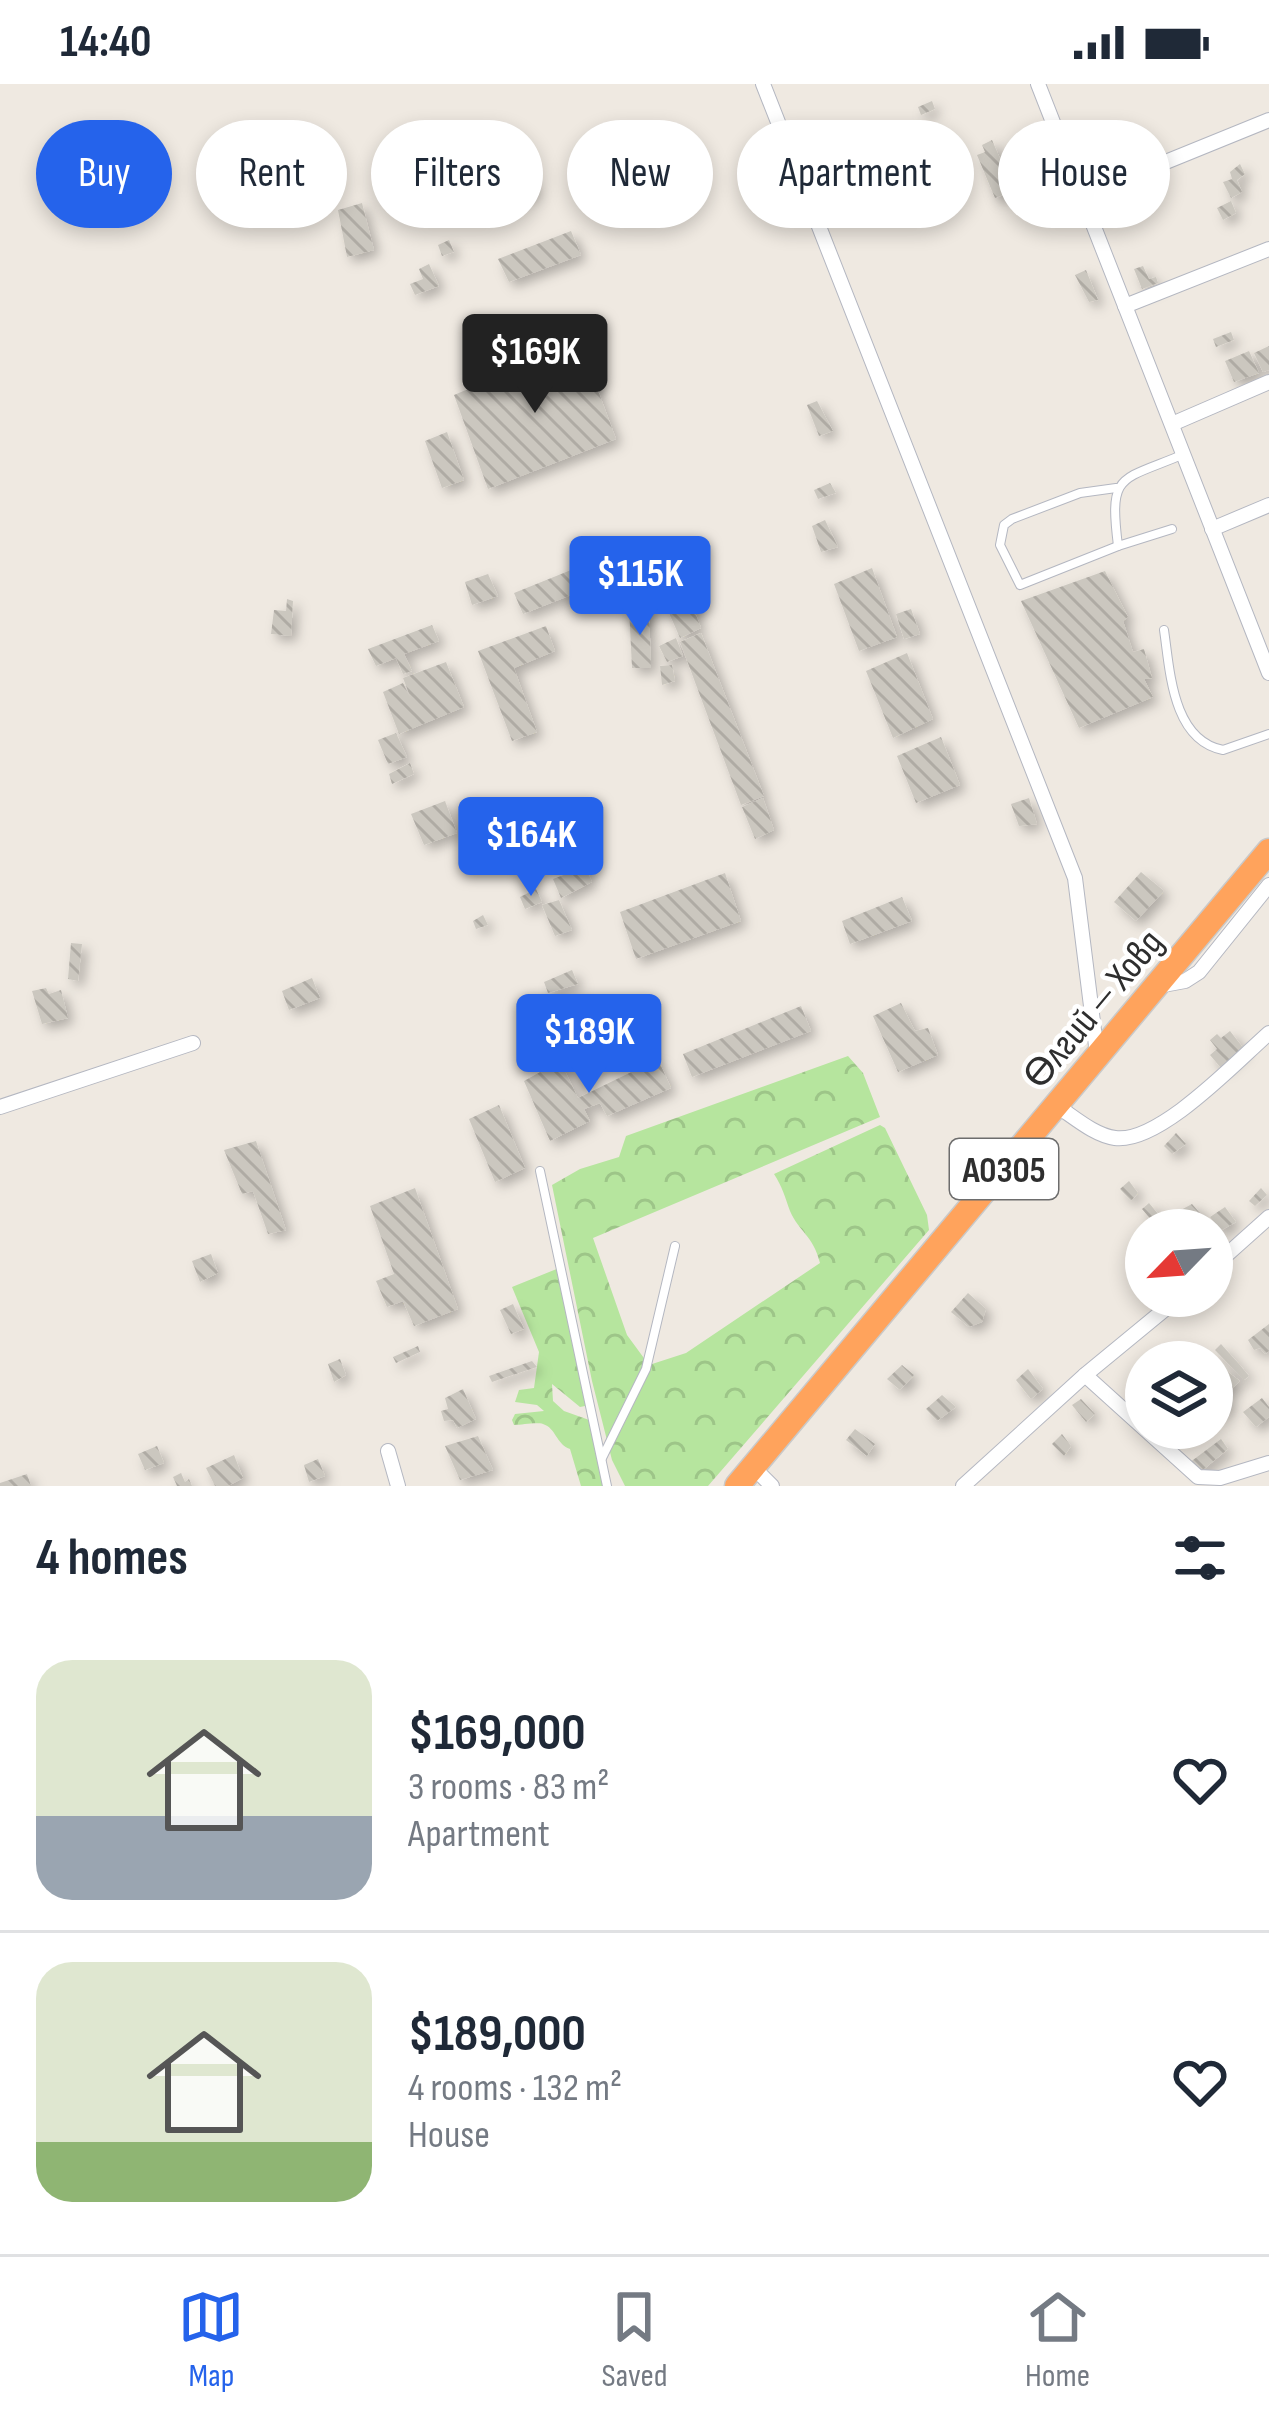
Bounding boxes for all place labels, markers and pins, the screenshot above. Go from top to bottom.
pin: $169K [451,314,619,416]
pin: $115K [556,536,724,638]
pin: $164K [447,797,615,899]
pin: $189K [505,994,673,1096]

